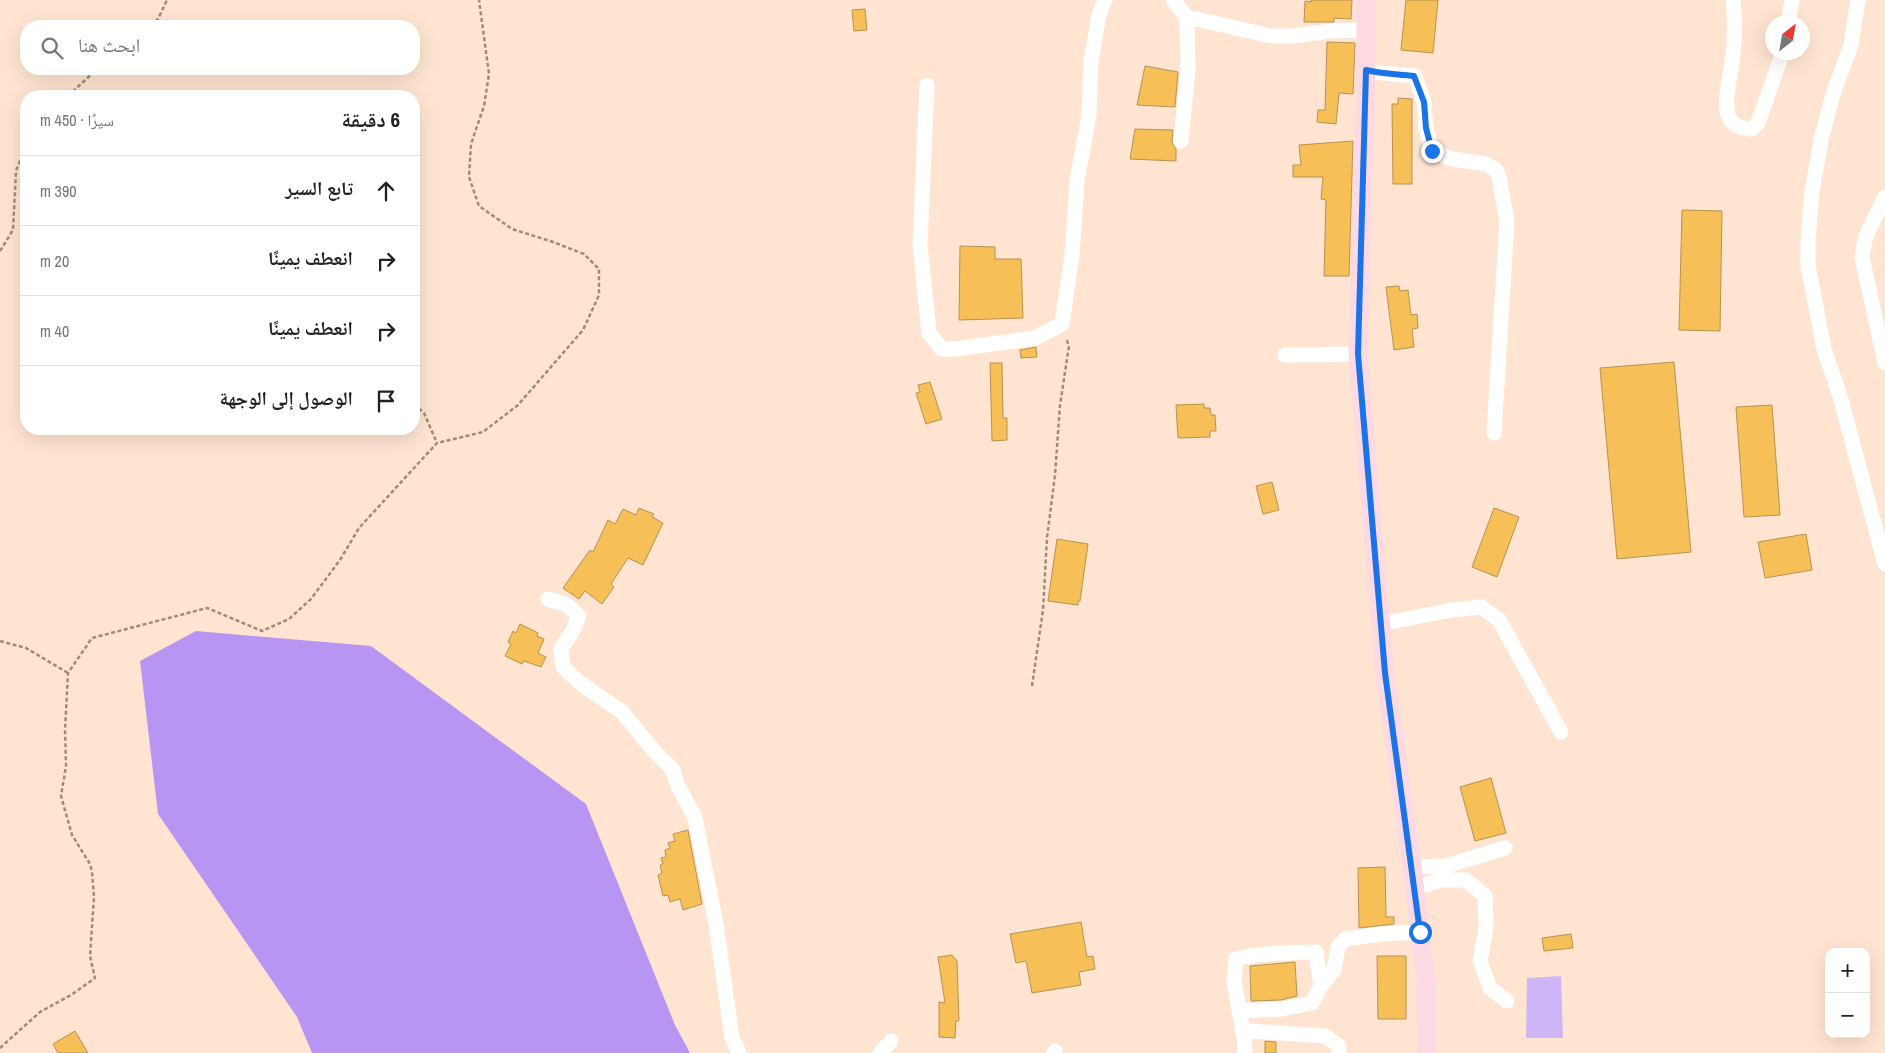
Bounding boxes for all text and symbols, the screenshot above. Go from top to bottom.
north arrow [1765,15,1810,60]
search box [20,20,420,75]
text: ابحث هنا [78,32,140,58]
icon: search [38,34,66,62]
text: 6 دقيقة [342,105,400,134]
text: سيرًا · 450 m [40,109,114,131]
route end [1421,140,1444,163]
text: تابع السير [285,175,353,201]
icon: ahead [372,177,400,205]
text: 390 m [40,180,76,202]
text: انعطف يمينًا [268,245,353,271]
icon: right [372,247,400,275]
text: 20 m [40,250,69,272]
text: انعطف يمينًا [268,315,353,341]
icon: right [372,317,400,345]
text: 40 m [40,320,69,342]
text: الوصول إلى الوجهة [219,385,353,411]
icon: arrive [372,387,400,415]
route start [1409,921,1432,944]
map controls [1825,948,1870,1038]
button: + [1825,948,1870,993]
button: − [1825,993,1870,1038]

